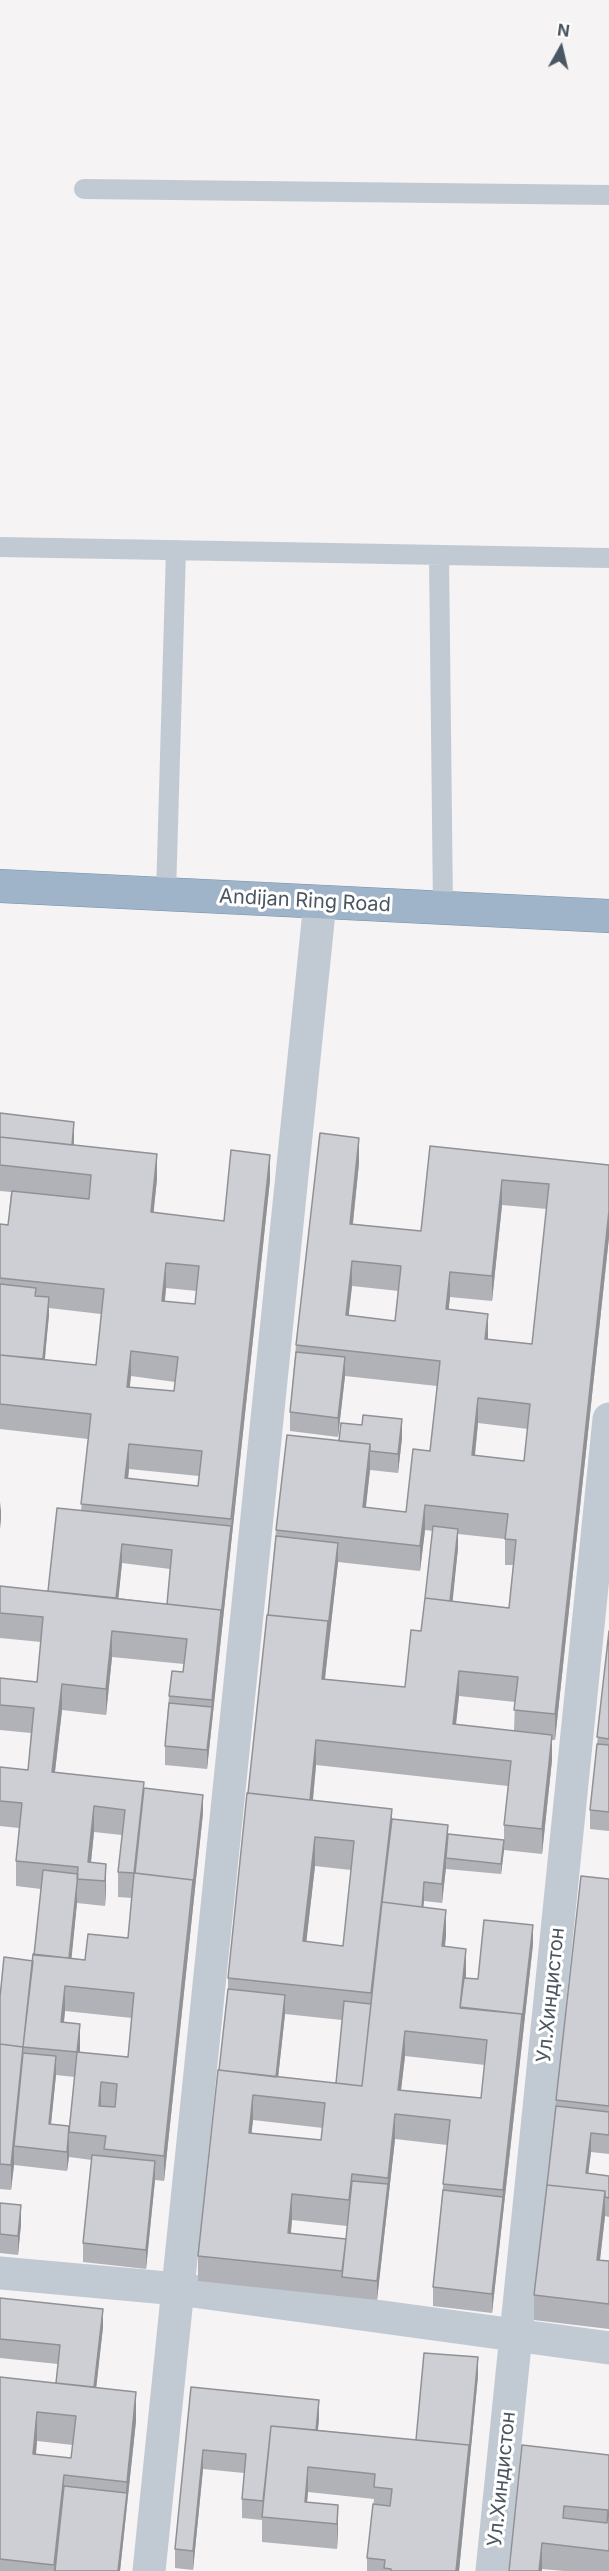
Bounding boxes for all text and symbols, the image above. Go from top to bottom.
north arrow [531,18,591,78]
text: N [556,19,571,41]
street label: Andijan Ring Road [219,885,391,917]
street label: Ул.Хиндистон [532,1926,570,2064]
street label: Ул.Хиндистон [483,2410,521,2548]

